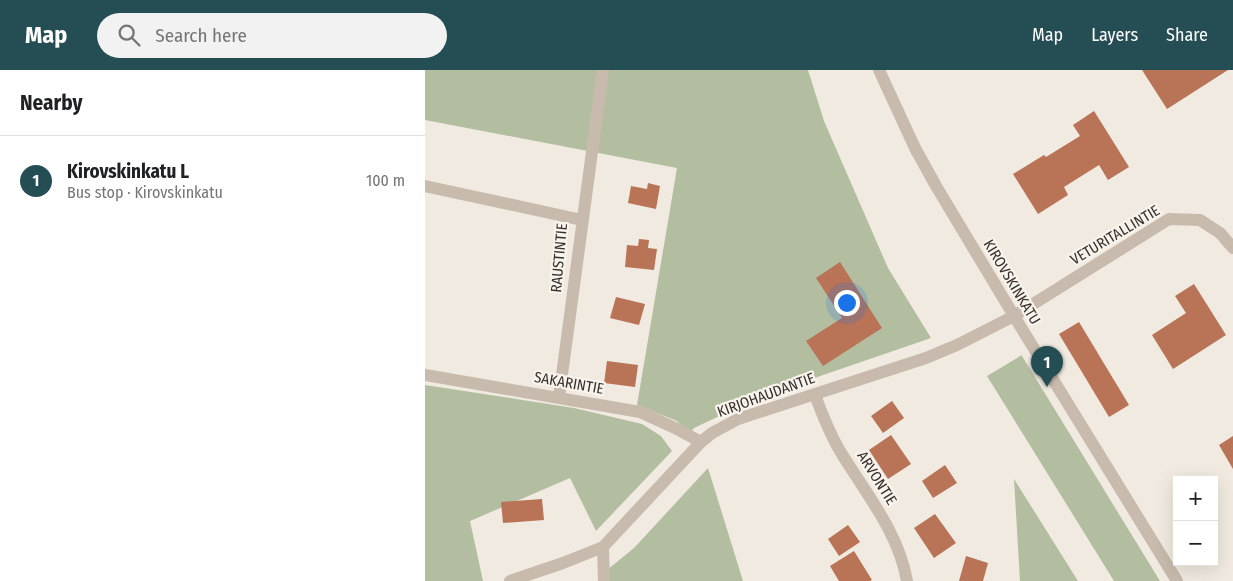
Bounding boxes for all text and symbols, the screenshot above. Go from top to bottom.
search box [97,13,447,58]
text: Map [25,21,67,49]
icon: search [115,21,143,49]
text: Search here [155,24,247,47]
text: Map [1032,24,1063,46]
text: Layers [1091,24,1138,46]
text: Share [1166,24,1208,46]
text: Nearby [20,90,82,116]
text: Kirovskinkatu L [67,160,189,183]
text: 1 [33,171,39,190]
text: 100 m [366,171,405,190]
text: Bus stop · Kirovskinkatu [67,183,223,202]
street label: VETURITALLINTIE [1067,201,1163,269]
street label: RAUSTINTIE [547,223,571,293]
street label: KIROVSKINKATU [980,236,1044,328]
your location [834,290,860,316]
pin: 1 [1031,346,1063,387]
street label: SAKARINTIE [533,368,605,398]
street label: KIRJOHAUDANTIE [715,369,817,421]
street label: ARVONTIE [853,448,901,508]
map controls [1173,476,1218,566]
button: + [1173,476,1218,521]
button: − [1173,521,1218,566]

